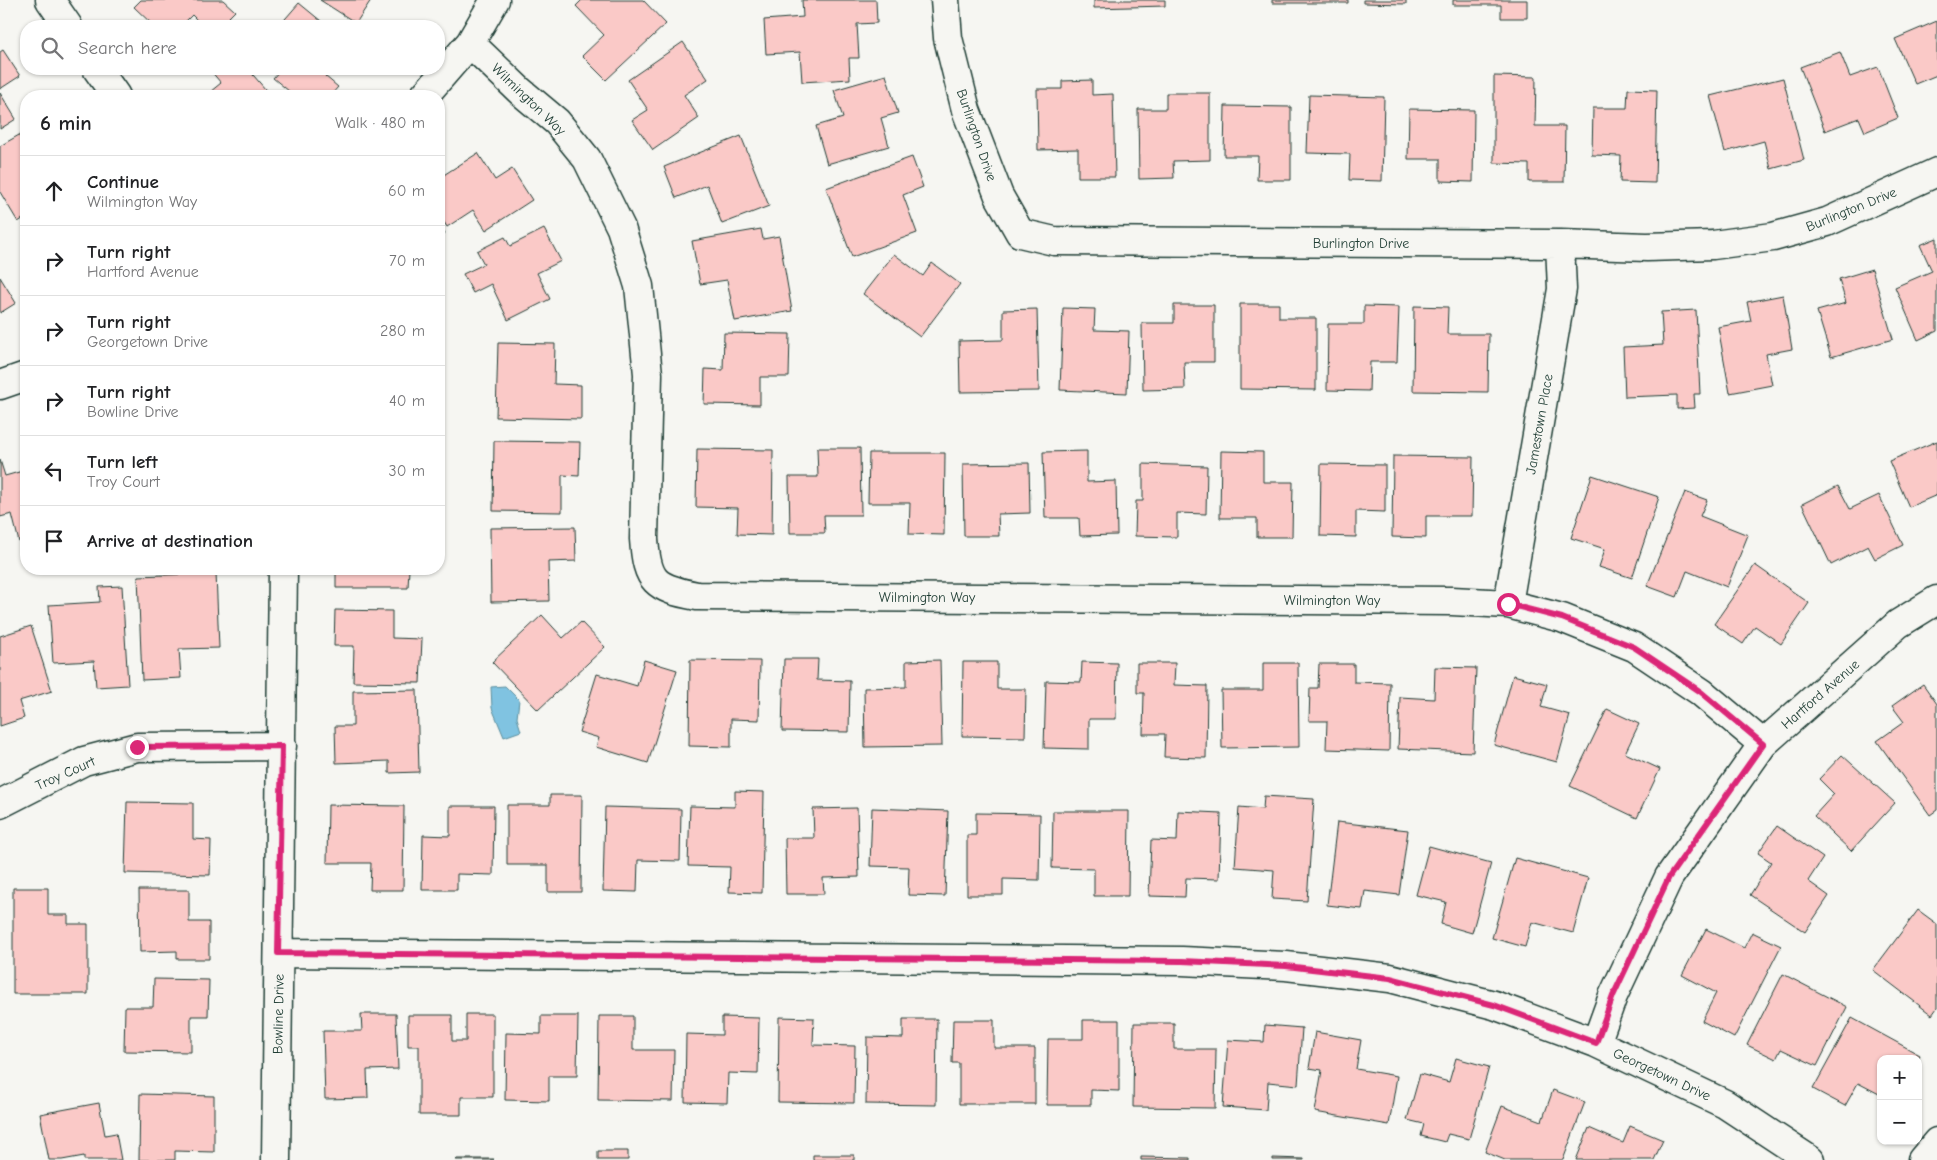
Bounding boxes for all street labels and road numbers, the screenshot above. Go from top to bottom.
street label: Wilmington Way [488,60,570,139]
street label: Burlington Drive [953,87,1000,183]
street label: Burlington Drive [1803,184,1899,235]
street label: Burlington Drive [1313,235,1409,252]
street label: Jamestown Place [1522,373,1557,476]
street label: Wilmington Way [879,589,976,606]
street label: Wilmington Way [1284,592,1381,609]
street label: Hartford Avenue [1778,656,1863,733]
street label: Troy Court [33,752,99,794]
street label: Bowline Drive [269,974,288,1054]
street label: Georgetown Drive [1610,1044,1713,1105]

